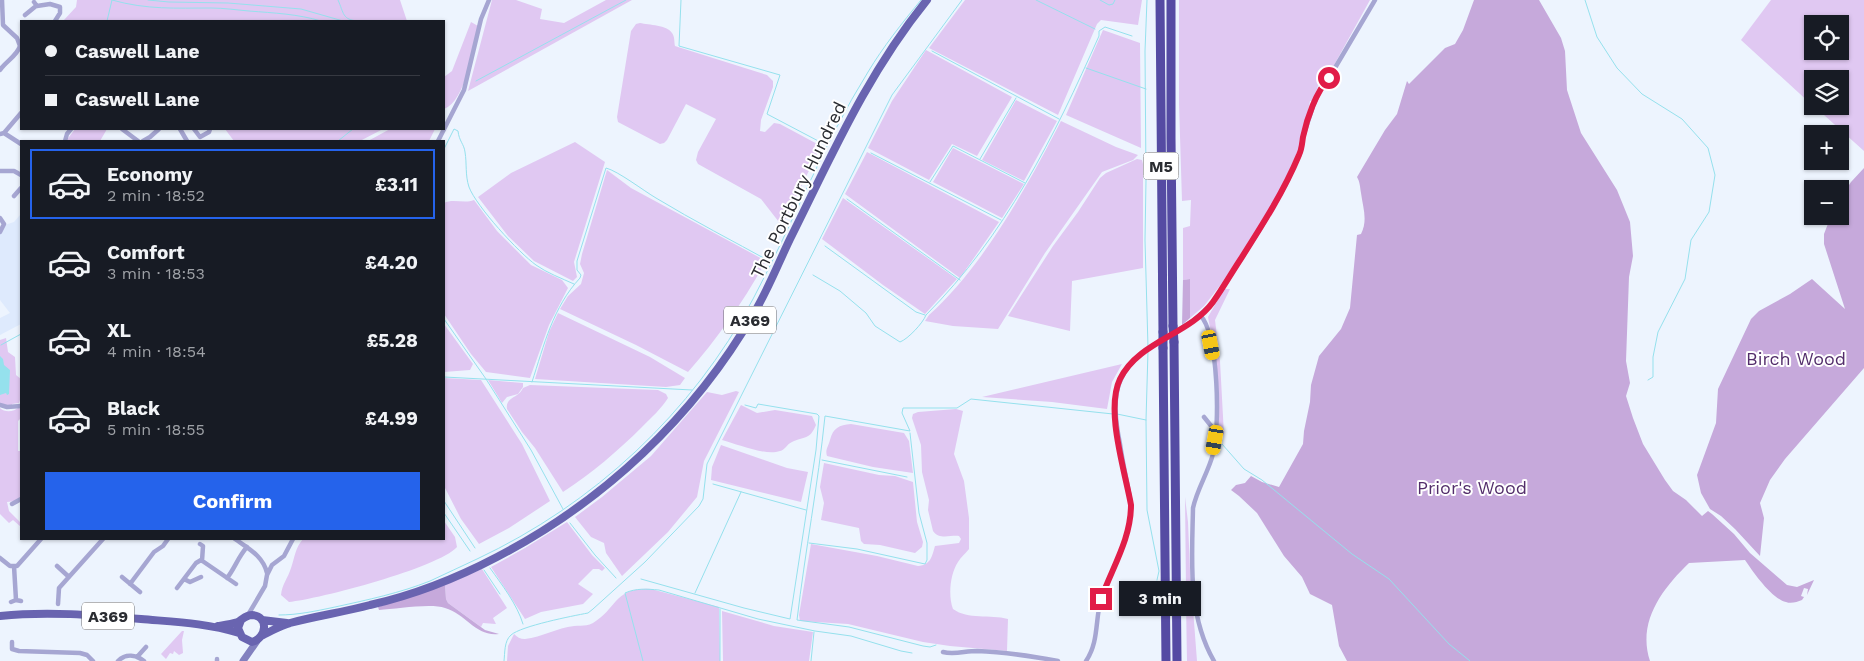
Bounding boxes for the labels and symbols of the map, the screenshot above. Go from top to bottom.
route start [1318,67,1340,89]
street label: The Portbury Hundred [746,98,850,282]
road number: M5 [1144,153,1178,180]
road number: A369 [724,306,776,334]
car [1200,329,1221,361]
park label: Birch Wood [1746,348,1846,369]
car [1205,424,1224,456]
park label: Prior's Wood [1417,477,1527,498]
callout: 3 min [1118,582,1201,616]
route end [1090,588,1112,610]
road number: A369 [82,602,134,630]

